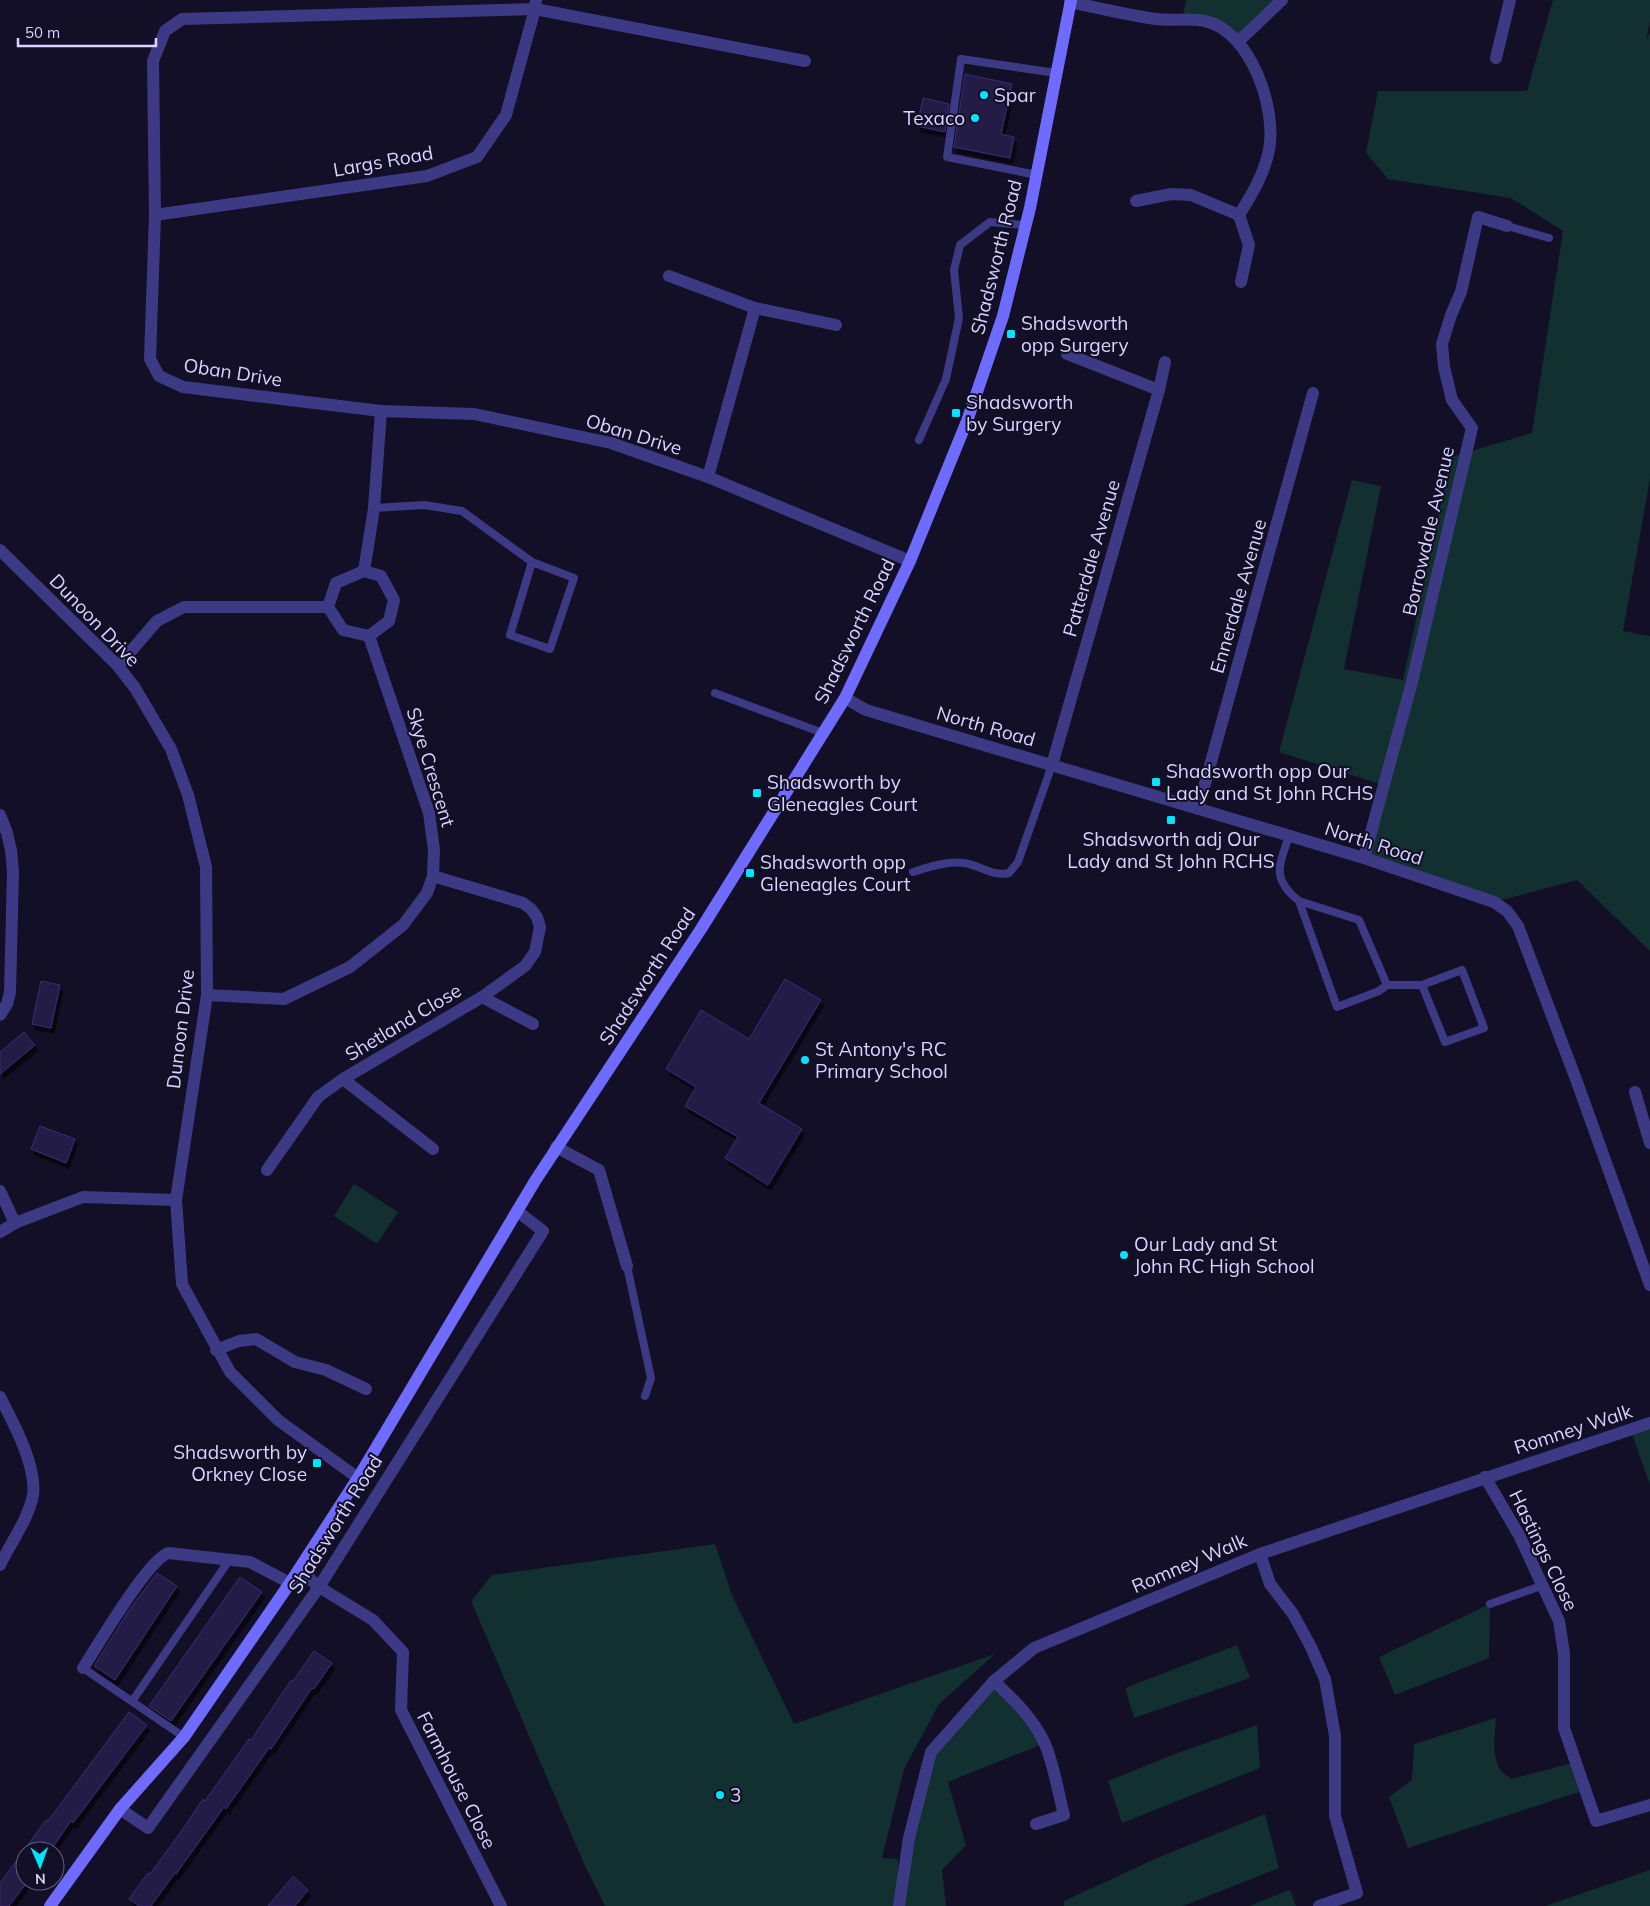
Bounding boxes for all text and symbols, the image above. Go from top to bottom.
scale bar [18,15,155,47]
text: 50 m [25,23,60,42]
place label: Spar [994,83,1036,107]
marker: Spar [978,89,990,101]
place label: Texaco [903,106,965,130]
marker: Texaco [969,112,981,124]
street label: Largs Road [331,140,435,182]
street label: Shadsworth Road [965,177,1027,337]
place label: Shadsworth opp Surgery [1021,311,1129,357]
marker: Shadsworth opp Surgery [1005,328,1017,340]
street label: Oban Drive [182,352,284,392]
place label: Shadsworth by Surgery [966,390,1073,436]
marker: Shadsworth by Surgery [950,407,962,419]
street label: Oban Drive [583,408,685,460]
street label: Borrowdale Avenue [1397,444,1459,618]
street label: Patterdale Avenue [1057,477,1125,639]
street label: Ennerdale Avenue [1205,516,1271,676]
street label: Shadsworth Road [808,554,900,708]
street label: Dunoon Drive [45,569,145,671]
street label: North Road [934,700,1038,752]
street label: Skye Crescent [401,704,461,830]
place label: Shadsworth opp Our Lady and St John RCHS [1166,759,1373,805]
place label: Shadsworth by Gleneagles Court [767,770,918,816]
marker: Shadsworth opp Our Lady and St John RCHS [1150,776,1162,788]
marker: Shadsworth by Gleneagles Court [751,787,763,799]
marker: Shadsworth adj Our Lady and St John RCHS [1165,814,1177,826]
street label: North Road [1322,816,1426,870]
place label: Shadsworth adj Our Lady and St John RCHS [1067,827,1275,873]
place label: Shadsworth opp Gleneagles Court [760,850,911,896]
marker: Shadsworth opp Gleneagles Court [744,867,756,879]
street label: Shadsworth Road [594,903,700,1049]
street label: Dunoon Drive [161,968,199,1090]
street label: Shetland Close [340,978,466,1066]
place label: St Antony's RC Primary School [815,1037,948,1083]
marker: St Antony's RC Primary School [799,1054,811,1066]
place label: Our Lady and St John RC High School [1134,1232,1315,1278]
marker: Our Lady and St John RC High School [1118,1249,1130,1261]
street label: Romney Walk [1511,1399,1635,1459]
place label: Shadsworth by Orkney Close [173,1440,307,1486]
street label: Shadsworth Road [283,1450,387,1598]
marker: Shadsworth by Orkney Close [311,1457,323,1469]
street label: Hastings Close [1504,1486,1584,1614]
street label: Romney Walk [1128,1528,1250,1598]
street label: Farmhouse Close [412,1707,502,1853]
place label: 3 [730,1783,741,1807]
marker: 3 [714,1789,726,1801]
north arrow [15,1841,65,1891]
text: N [35,1870,46,1888]

